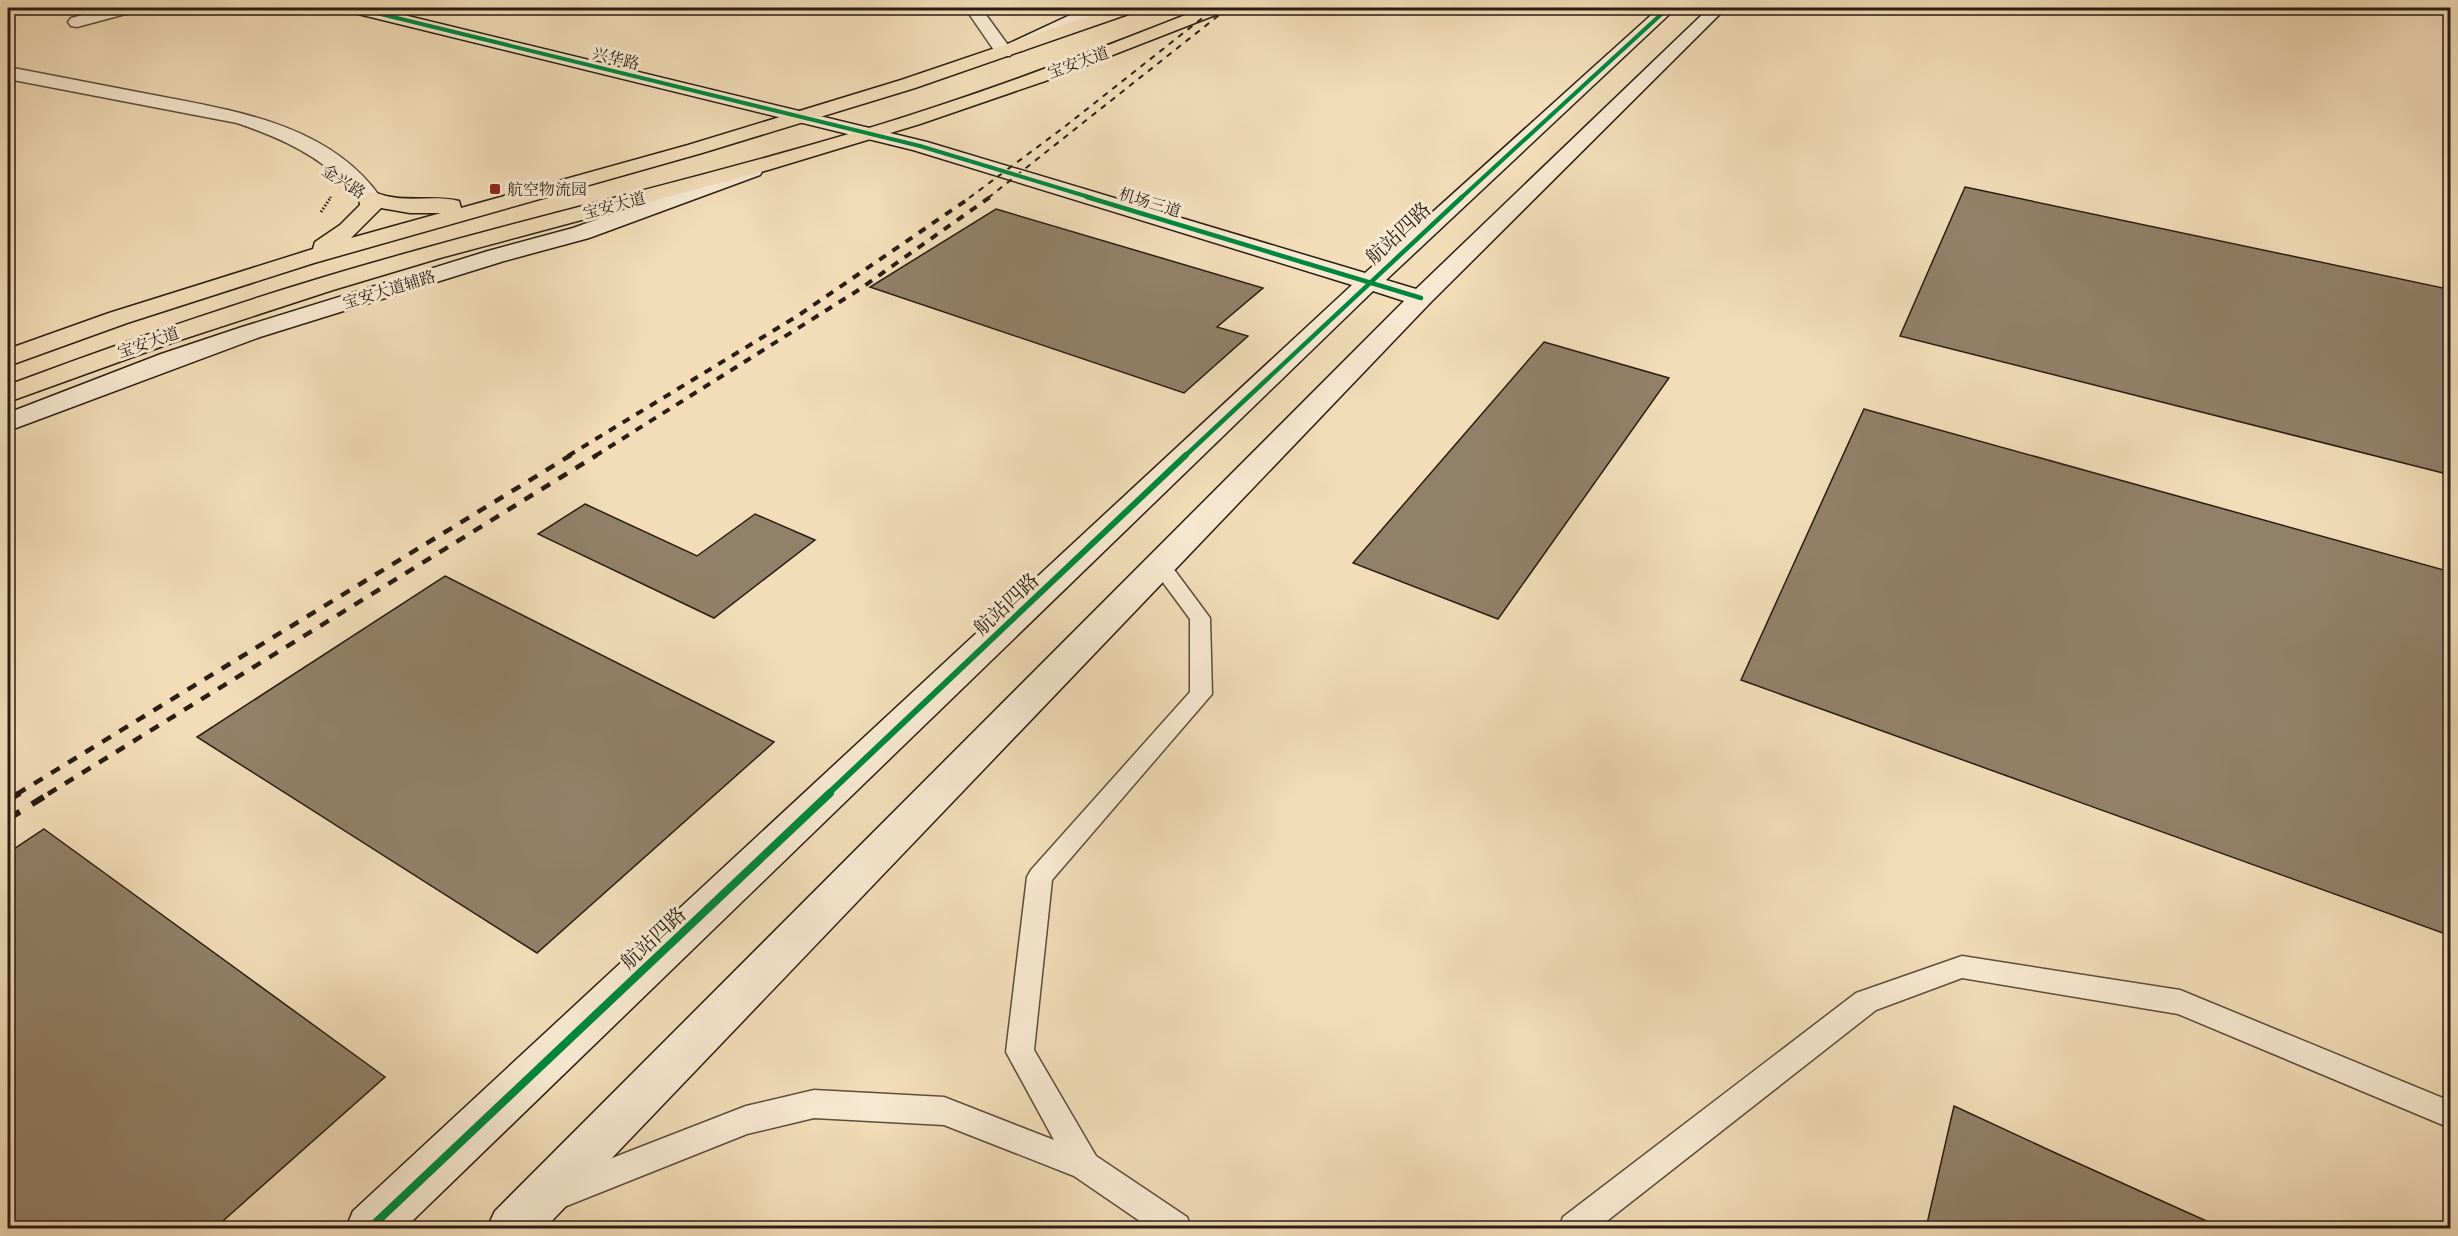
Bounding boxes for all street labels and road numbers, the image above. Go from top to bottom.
street label: 兴华路 [590,42,642,74]
street label: 宝安大道 [1045,42,1111,82]
street label: 金兴路 [318,160,370,202]
street label: 机场三道 [1116,183,1184,221]
street label: 宝安大道 [580,187,648,223]
street label: 航站四路 [1361,197,1435,269]
street label: 宝安大道辅路 [340,265,438,313]
street label: 宝安大道 [114,322,182,362]
street label: 航站四路 [969,568,1043,640]
street label: 航站四路 [616,902,690,974]

